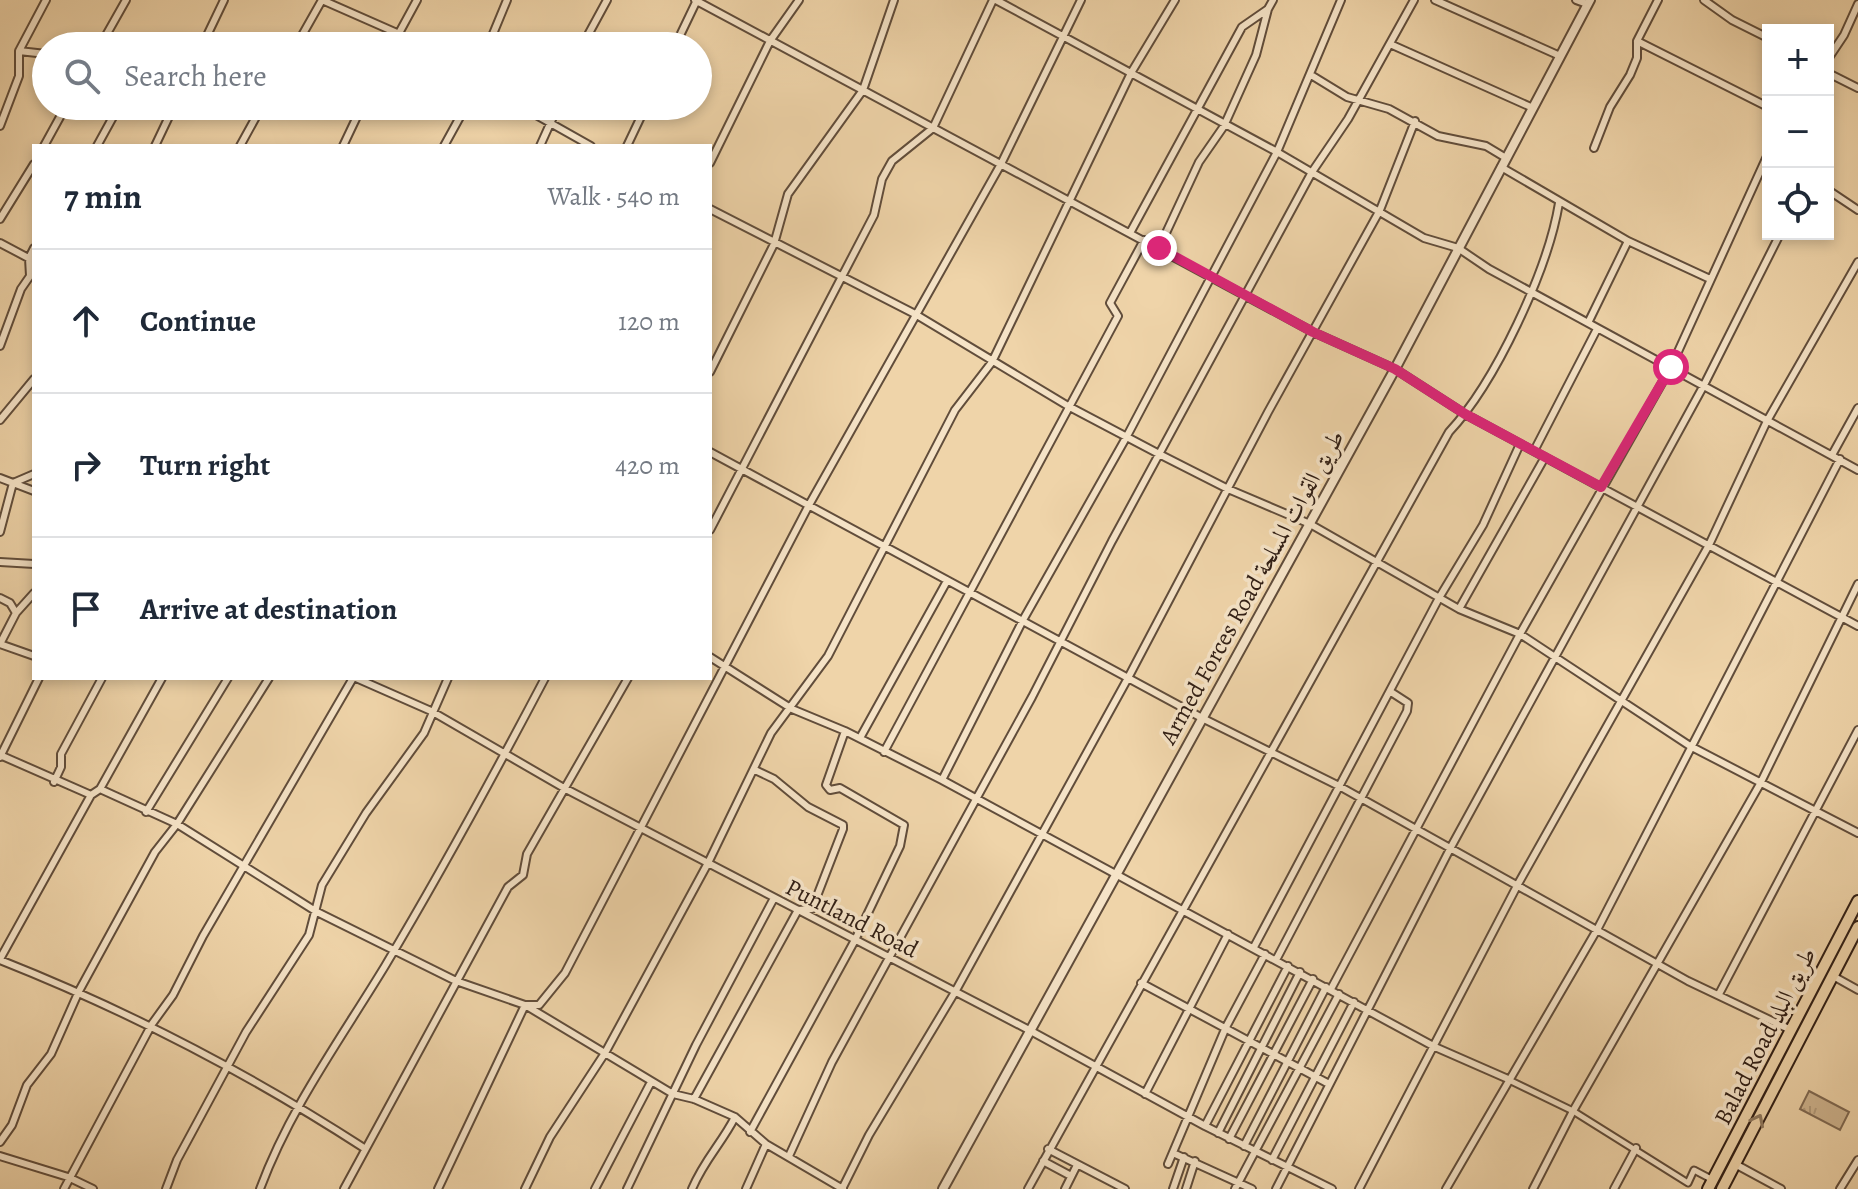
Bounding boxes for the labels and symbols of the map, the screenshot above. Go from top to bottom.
route end [1141,230,1177,266]
route start [1653,349,1689,385]
street label: Armed Forces Road طريق القوات المسلحة [1152,424,1352,751]
street label: Puntland Road [780,871,924,965]
street label: Balad Road طريق البلد [1706,942,1824,1130]
one-way arrow [1748,1113,1764,1128]

